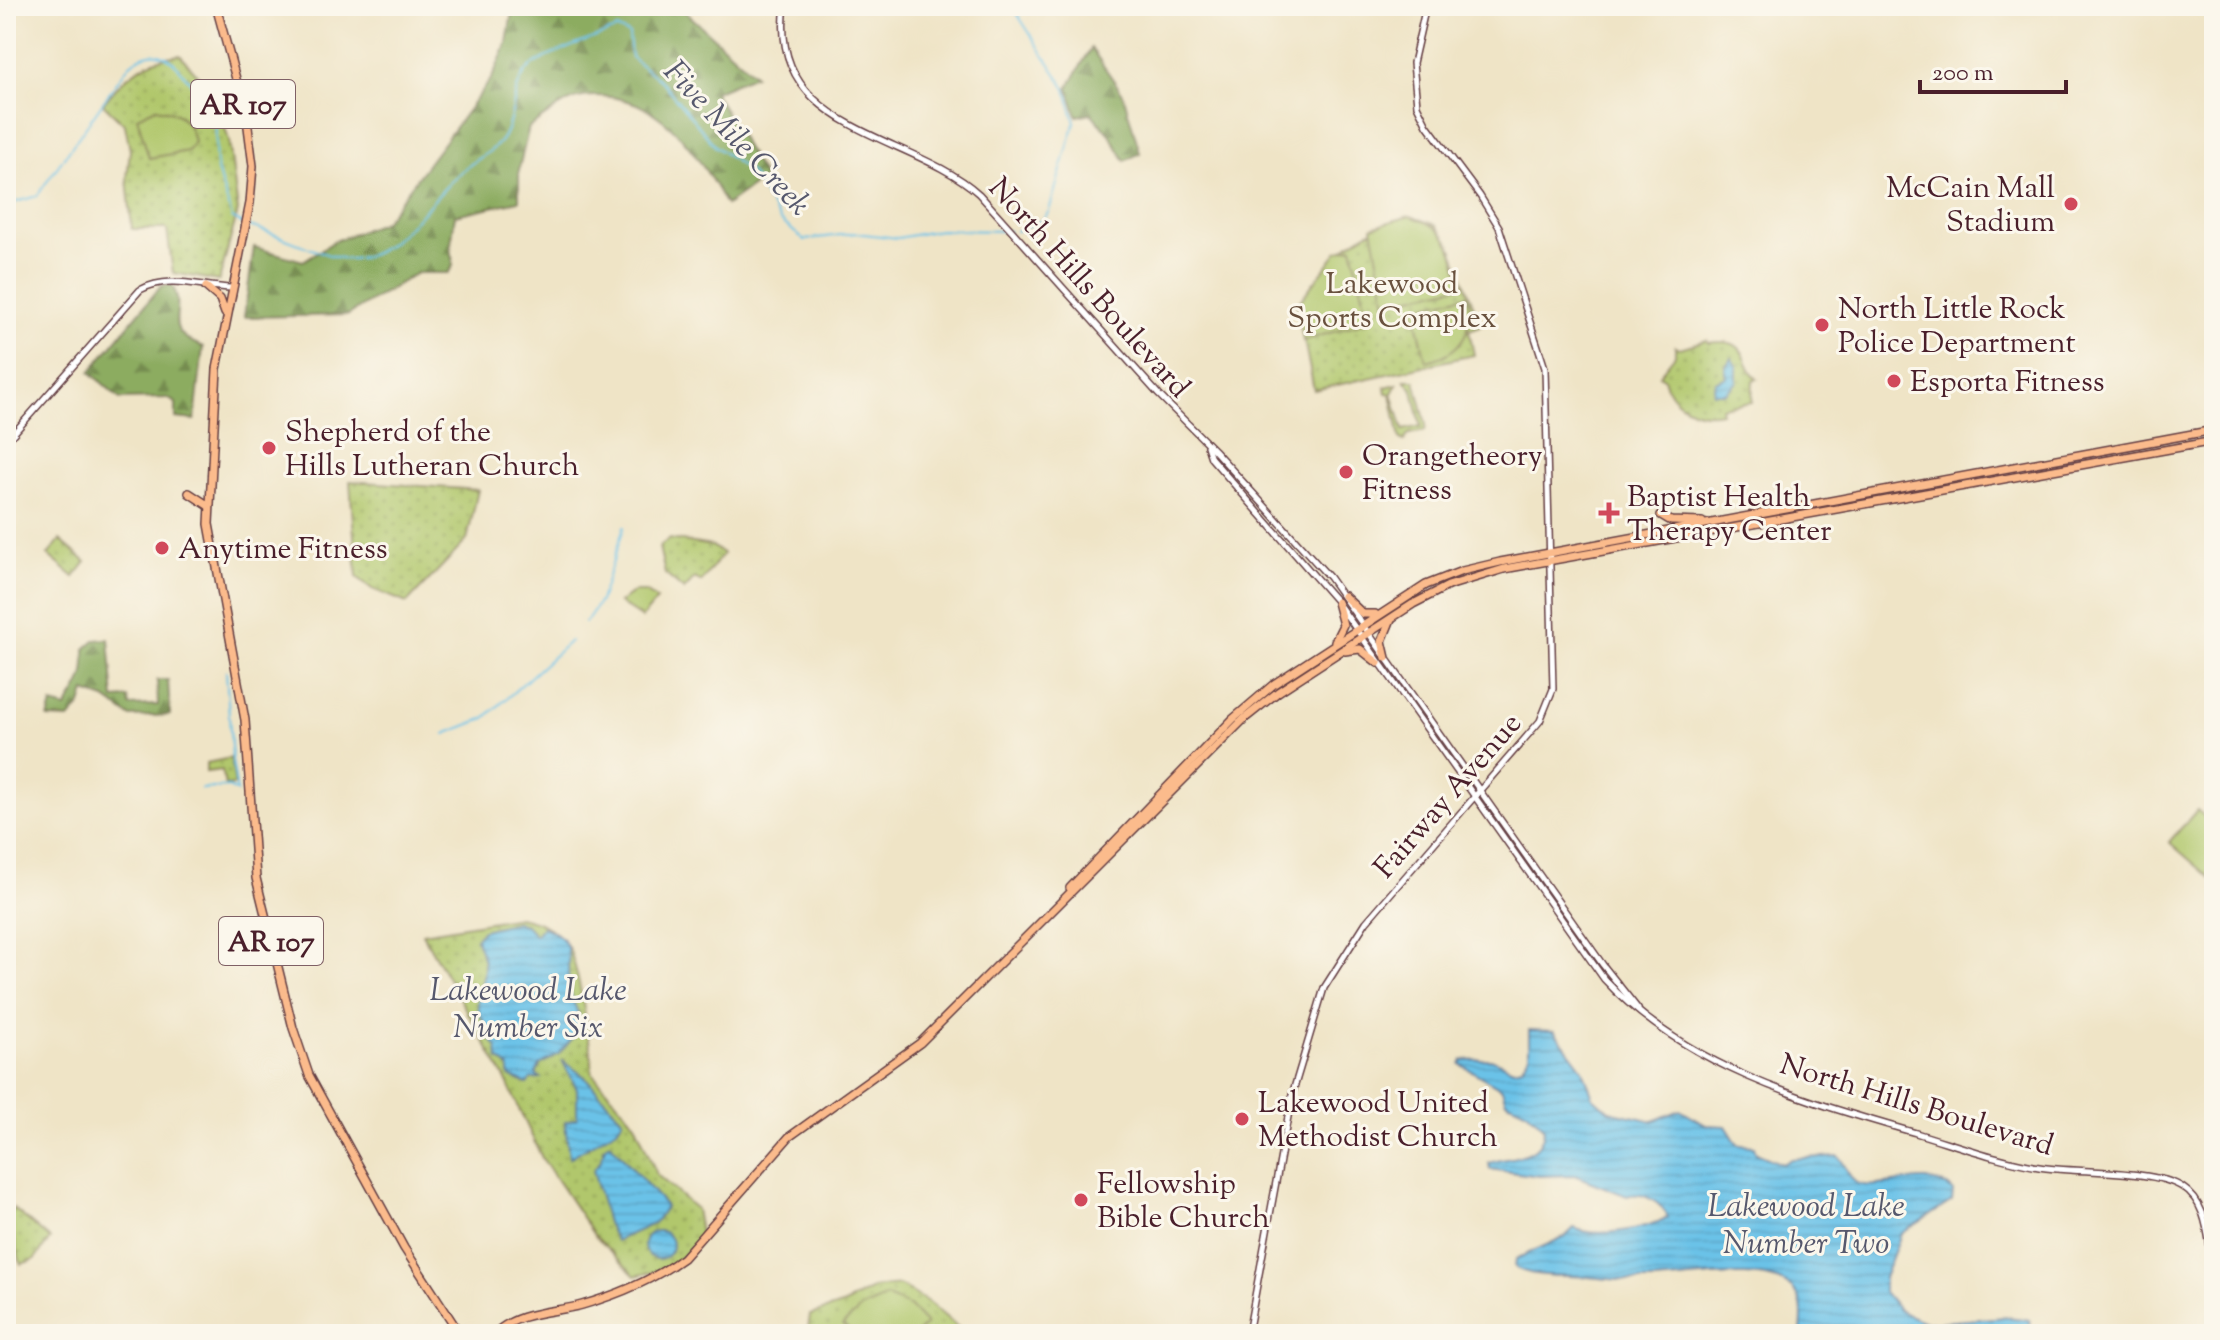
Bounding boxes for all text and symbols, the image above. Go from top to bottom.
scale bar [1920,44,2066,94]
water label: Five Mile Creek [651,51,820,227]
text: 200 m [1932,57,1994,91]
road number: AR 107 [191,80,295,128]
place label: McCain Mall Stadium [1886,168,2055,245]
street label: North Hills Boulevard [977,169,1199,409]
marker: McCain Mall Stadium [2062,195,2080,213]
park label: Lakewood Sports Complex [1287,264,1497,341]
place label: North Little Rock Police Department [1838,289,2076,366]
marker: North Little Rock Police Department [1813,316,1831,334]
place label: Esporta Fitness [1910,362,2105,405]
marker: Esporta Fitness [1885,372,1903,390]
place label: Shepherd of the Hills Lutheran Church [285,412,580,489]
place label: Orangetheory Fitness [1362,436,1543,513]
marker: Shepherd of the Hills Lutheran Church [260,439,278,457]
marker: Orangetheory Fitness [1337,463,1355,481]
place label: Baptist Health Therapy Center [1627,477,1832,554]
marker: Baptist Health Therapy Center [1598,502,1620,524]
place label: Anytime Fitness [178,529,388,572]
marker: Anytime Fitness [153,539,171,557]
street label: Fairway Avenue [1365,704,1533,889]
road number: AR 107 [219,917,323,965]
water label: Lakewood Lake Number Six [429,969,627,1052]
street label: North Hills Boulevard [1774,1044,2058,1168]
place label: Lakewood United Methodist Church [1258,1083,1498,1160]
marker: Lakewood United Methodist Church [1233,1110,1251,1128]
place label: Fellowship Bible Church [1097,1164,1270,1241]
water label: Lakewood Lake Number Two [1707,1185,1905,1268]
marker: Fellowship Bible Church [1072,1191,1090,1209]

